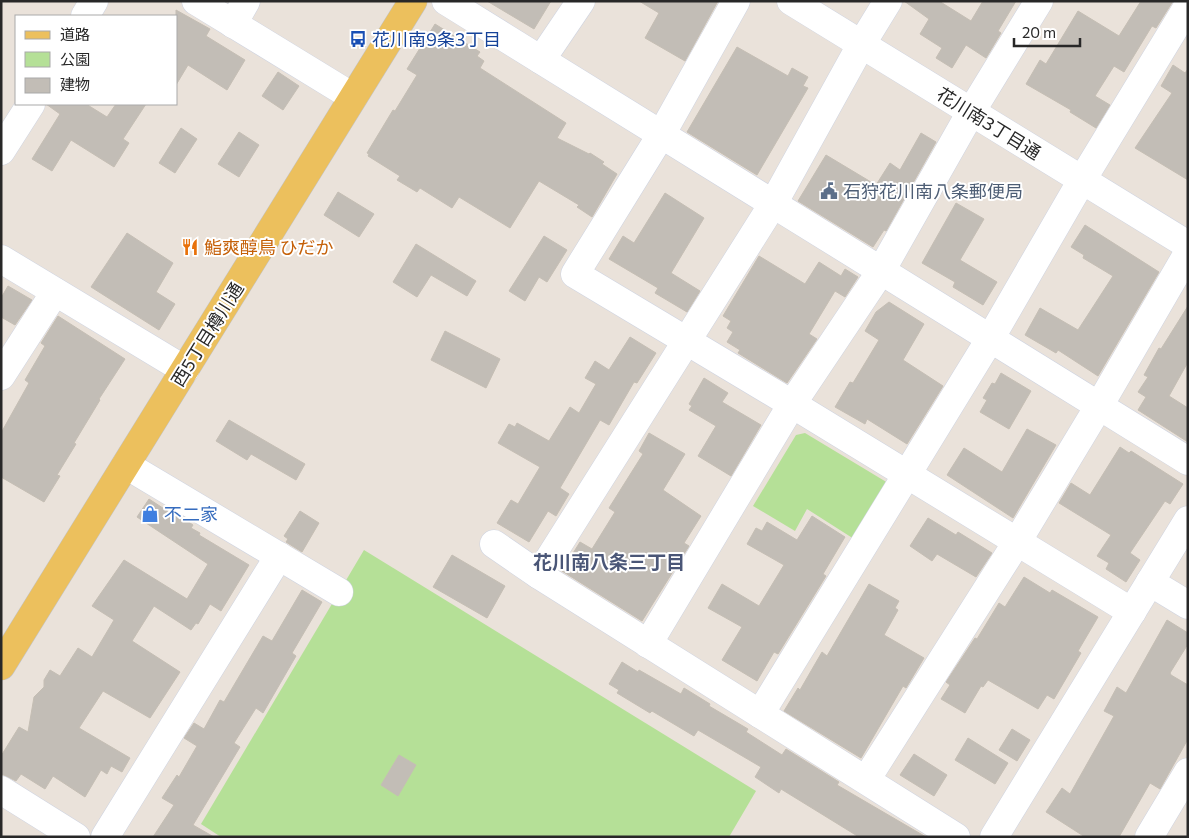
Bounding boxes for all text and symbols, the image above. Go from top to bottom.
legend [15,15,178,105]
scale bar [1014,15,1080,47]
text: 20 m [1022,23,1056,41]
text: 道路 [60,25,90,43]
place label: 花川南9条3丁目 [372,28,501,50]
bus stop icon: 花川南9条3丁目 [348,29,368,49]
text: 公園 [60,50,90,68]
text: 建物 [60,75,90,93]
street label: 花川南3丁目通 [933,82,1045,164]
place label: 石狩花川南八条郵便局 [843,180,1023,202]
public building icon: 石狩花川南八条郵便局 [819,181,839,201]
place label: 鮨爽醇鳥 ひだか [204,236,333,258]
restaurant icon: 鮨爽醇鳥 ひだか [180,237,200,257]
street label: 西5丁目樽川通 [166,278,248,390]
place label: 不二家 [164,503,218,525]
shop icon: 不二家 [140,504,160,524]
district label: 花川南八条三丁目 [533,550,685,573]

